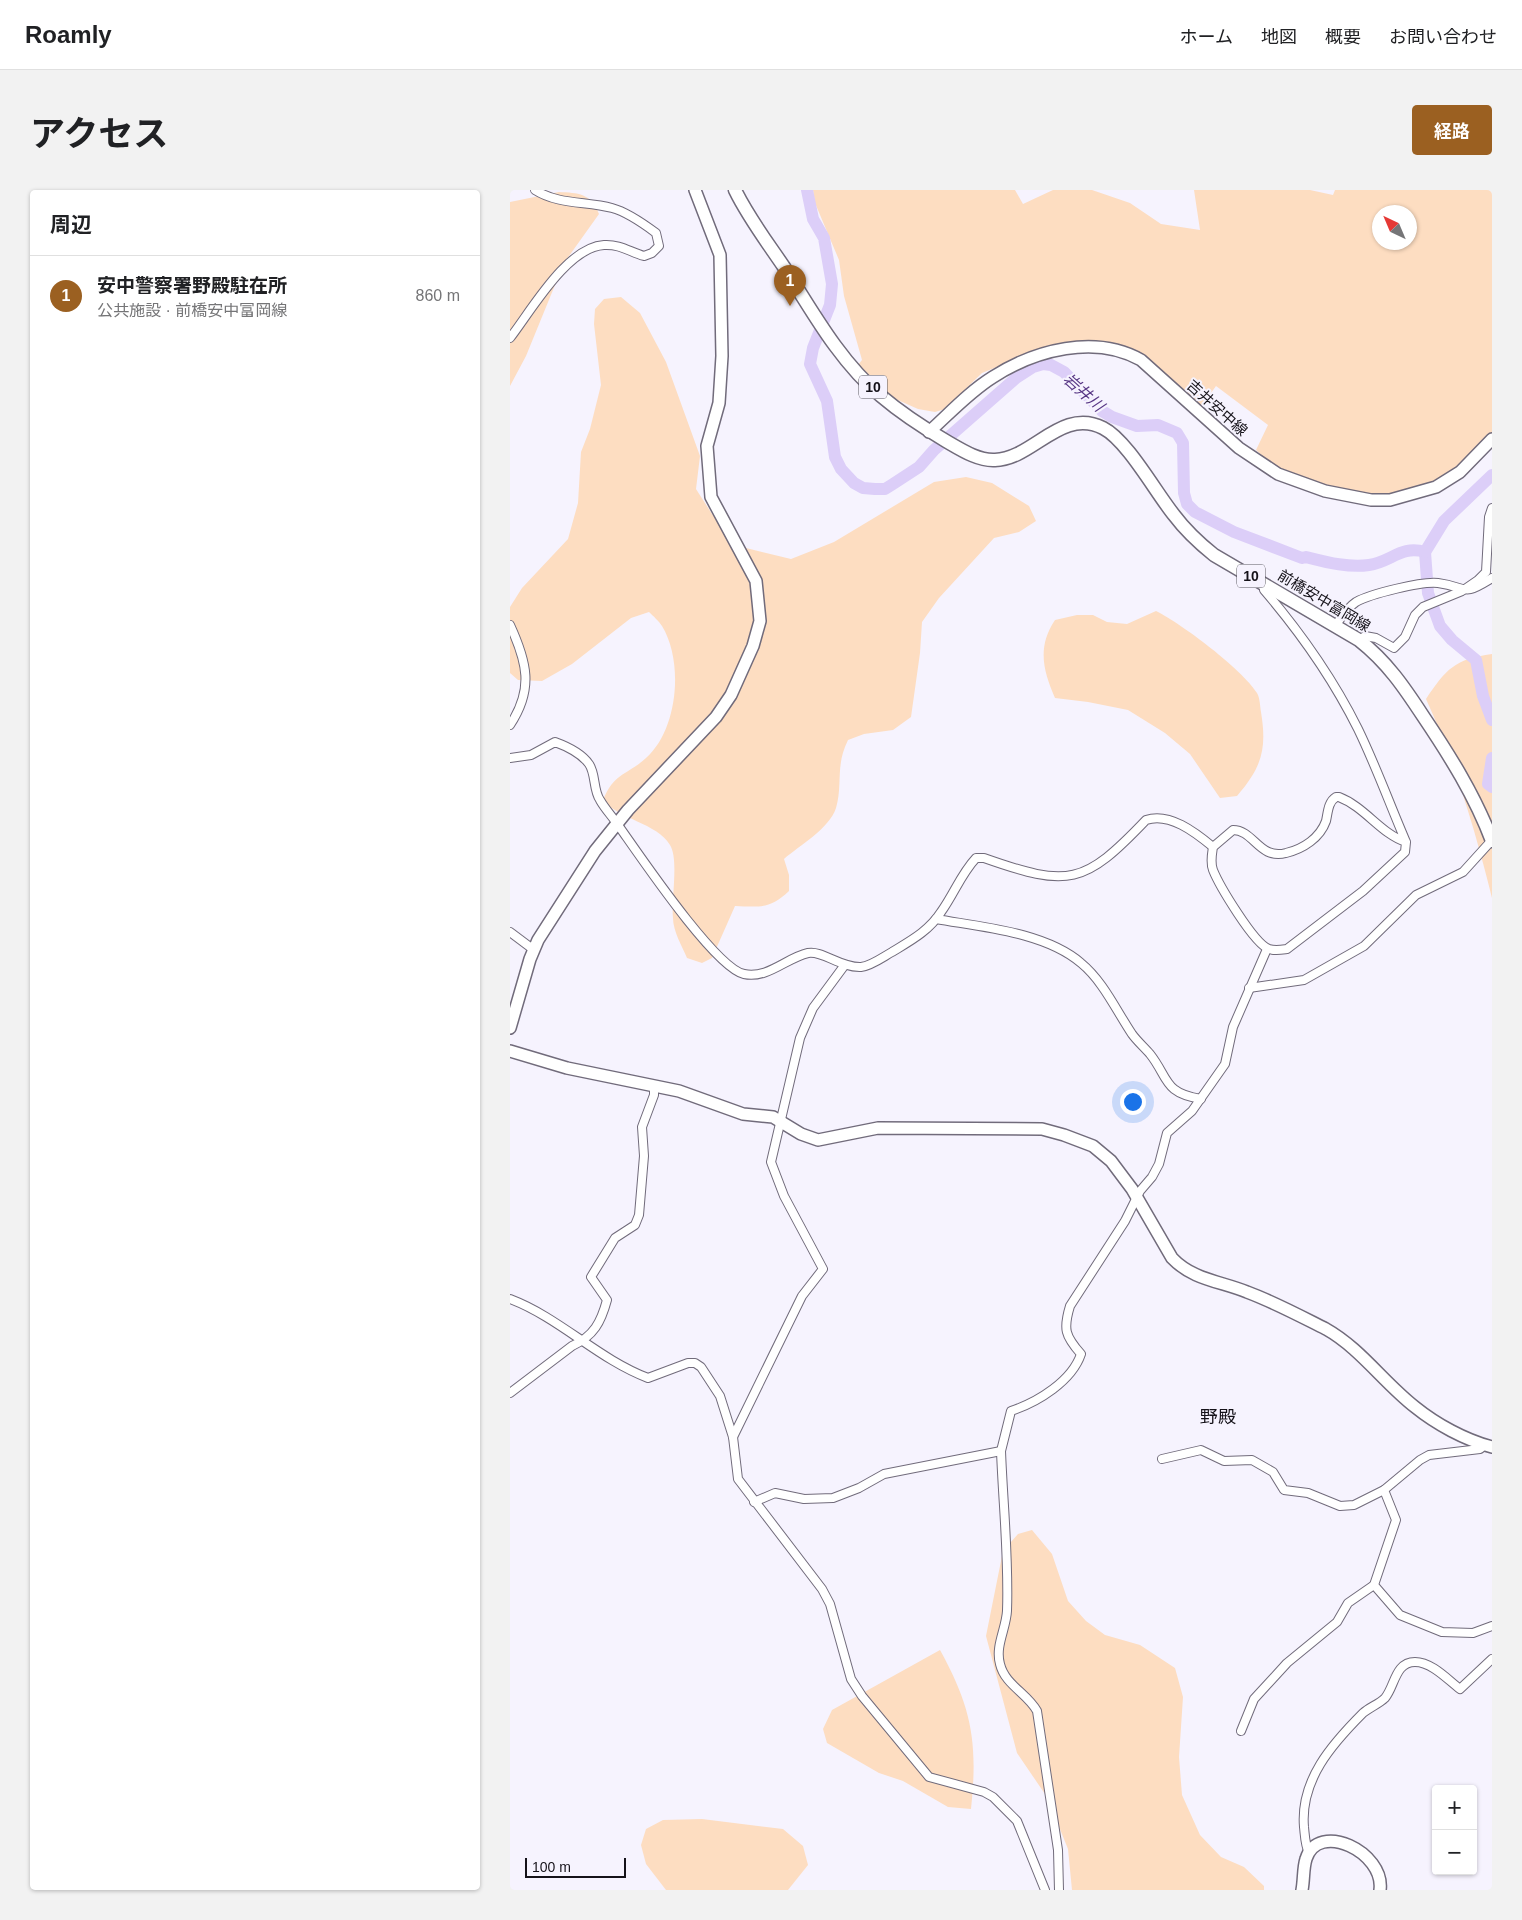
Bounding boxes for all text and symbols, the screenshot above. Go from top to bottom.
text: Roamly [25,21,112,48]
text: ホーム [1180,27,1233,47]
text: 地図 [1261,27,1297,47]
text: 概要 [1325,27,1361,47]
text: お問い合わせ [1389,27,1497,47]
button: 経路 [1412,105,1492,155]
text: アクセス [30,114,168,153]
north arrow [1372,205,1417,250]
text: 周辺 [50,213,92,236]
pin: 1 [774,265,806,306]
text: 安中警察署野殿駐在所 [97,275,287,296]
text: 1 [62,287,70,304]
text: 860 m [416,287,460,304]
text: 公共施設 · 前橋安中富岡線 [97,302,287,319]
water label: 岩井川 [1060,370,1109,416]
road number: 10 [859,376,887,398]
street label: 吉井安中線 [1184,376,1251,439]
road number: 10 [1237,564,1265,588]
street label: 前橋安中富岡線 [1275,566,1374,635]
your location [1120,1089,1146,1115]
district label: 野殿 [1200,1407,1236,1427]
map controls [1432,1785,1477,1875]
button: + [1432,1785,1477,1830]
button: − [1432,1830,1477,1875]
scale bar [525,1855,626,1878]
text: 100 m [532,1859,571,1875]

